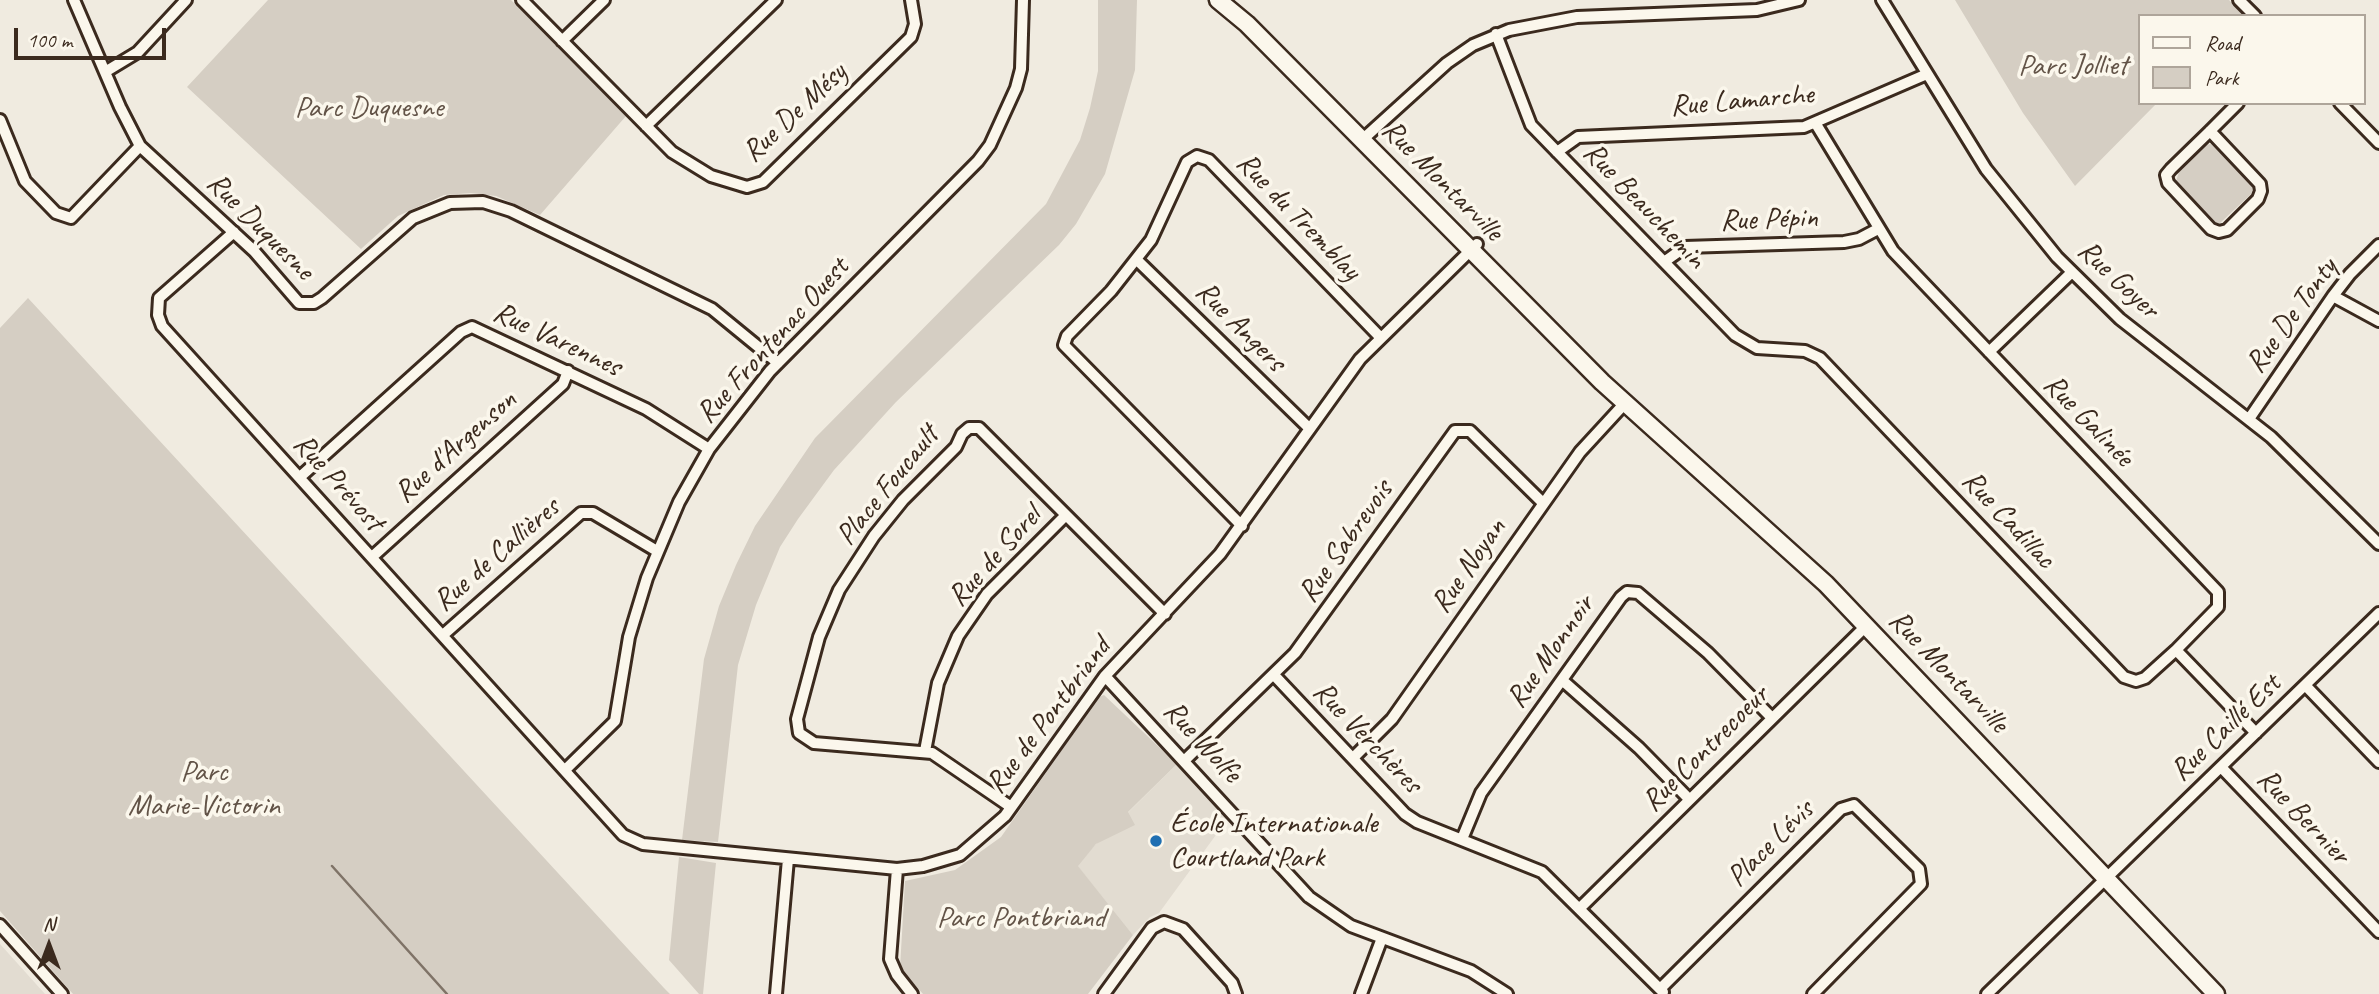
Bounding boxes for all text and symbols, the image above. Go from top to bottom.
scale bar [18,14,170,58]
legend [2138,14,2365,105]
text: 100 m [27,27,72,53]
text: Road [2205,30,2240,56]
park label: Parc Jolliet [2018,48,2128,84]
street label: Rue De Mésy [735,56,855,170]
text: Park [2205,65,2238,91]
street label: Rue Lamarche [1669,77,1815,125]
park label: Parc Duquesne [295,90,443,126]
street label: Rue Montarville [1374,113,1510,249]
street label: Rue Beauchemin [1575,135,1713,277]
street label: Rue du Tremblay [1228,146,1368,288]
street label: Rue Duquesne [199,166,321,288]
street label: Rue Pépin [1720,200,1818,240]
street label: Rue Goyer [2070,233,2166,327]
street label: Rue Frontenac Ouest [689,251,857,431]
street label: Rue De Tonty [2238,252,2346,380]
street label: Rue Angers [1187,274,1293,380]
street label: Rue Varennes [487,295,627,385]
street label: Rue Galinée [2035,367,2141,475]
street label: Rue d'Argenson [387,383,525,511]
street label: Place Foucault [829,419,947,553]
street label: Rue Prévost [285,427,391,539]
street label: Rue Cadillac [1954,463,2062,577]
street label: Rue Sabrevois [1291,474,1401,610]
street label: Rue de Callières [426,490,568,620]
street label: Rue de Sorel [941,499,1049,615]
street label: Rue Noyan [1423,512,1515,620]
street label: Rue Monnoir [1499,589,1603,715]
street label: Rue Montarville [1880,603,2016,741]
street label: Rue de Pontbriand [979,631,1119,801]
street label: Rue Caillé Est [2163,667,2289,789]
street label: Rue Verchères [1305,674,1429,802]
street label: Rue Contrecoeur [1635,678,1777,820]
street label: Rue Wolfe [1155,694,1249,790]
park label: Parc Marie-Victorin [128,754,280,824]
street label: Rue Bernier [2249,762,2357,872]
street label: Place Lévis [1720,793,1822,895]
place label: École Internationale Courtland Park [1170,806,1377,876]
marker: École Internationale Courtland Park [1148,833,1164,849]
park label: Parc Pontbriand [937,900,1105,936]
north arrow [14,910,84,980]
text: N [43,912,55,936]

